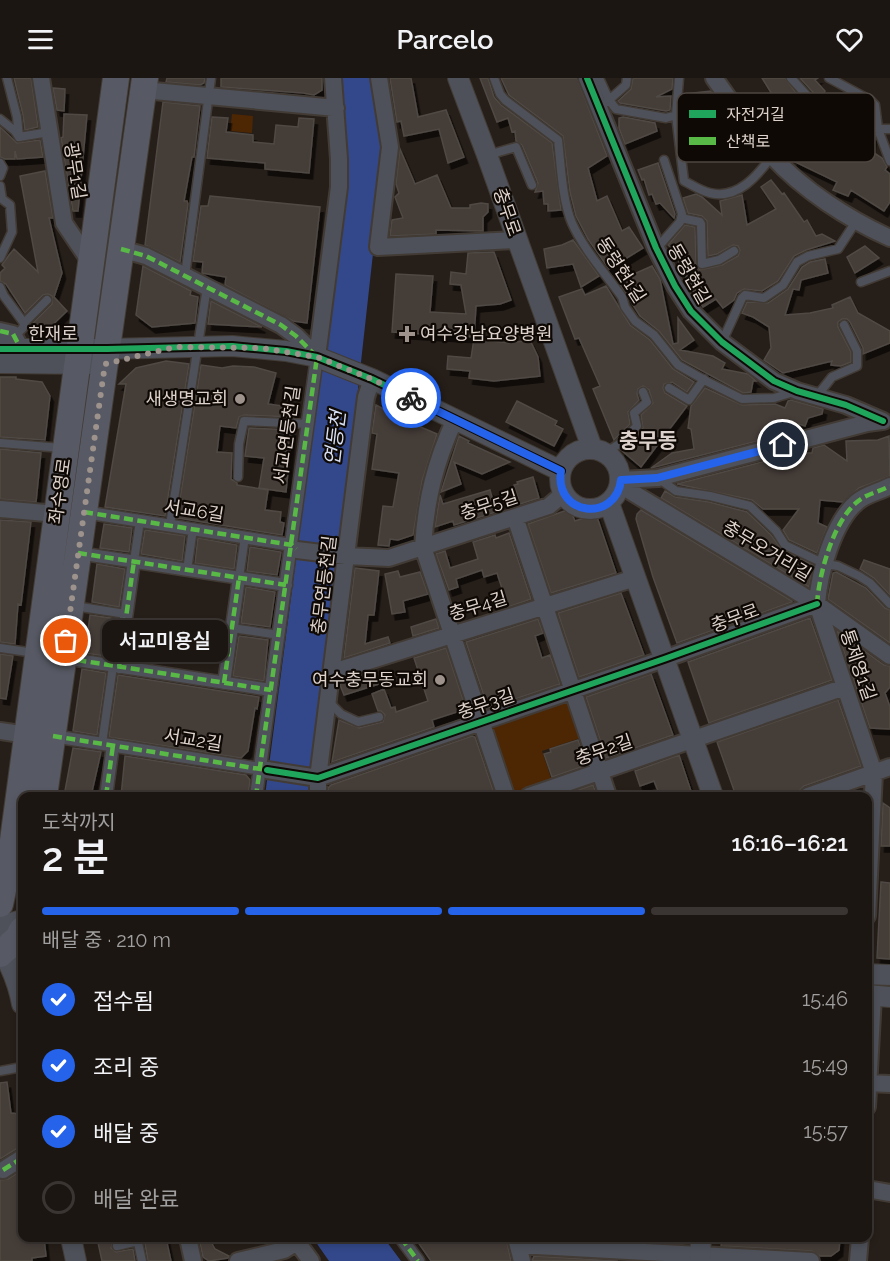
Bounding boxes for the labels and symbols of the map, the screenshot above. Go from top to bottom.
legend [677,93,875,162]
text: 자전거길 [726,105,785,124]
text: 산책로 [726,132,770,151]
street label: 광무1길 [61,141,90,201]
street label: 충무로 [489,185,525,239]
street label: 동령현1길 [592,233,650,306]
street label: 동령현길 [664,240,715,308]
street label: 한재로 [28,323,78,344]
place label: 여수강남요양병원 [420,323,552,344]
marker: 여수강남요양병원 [398,325,416,343]
courier [381,368,441,428]
street label: 서교연등천길 [269,384,304,486]
place label: 새생명교회 [145,388,228,409]
marker: 새생명교회 [233,392,247,406]
water label: 연등천 [320,407,351,467]
pin [757,419,808,470]
district label: 충무동 [619,428,677,453]
street label: 좌수영로 [44,457,75,525]
street label: 충무5길 [457,485,520,524]
street label: 서교6길 [163,495,226,526]
street label: 충무오거리길 [719,516,815,585]
street label: 충무연등천길 [307,534,340,636]
street label: 충무4길 [446,587,509,624]
street label: 충무로 [708,599,762,636]
pin [40,615,91,666]
callout: 서교미용실 [102,620,228,662]
street label: 통제영1길 [837,626,880,703]
place label: 여수충무동교회 [312,669,428,690]
marker: 여수충무동교회 [433,673,447,687]
street label: 충무3길 [454,684,517,723]
street label: 서교2길 [162,725,224,754]
street label: 충무2길 [572,730,635,769]

